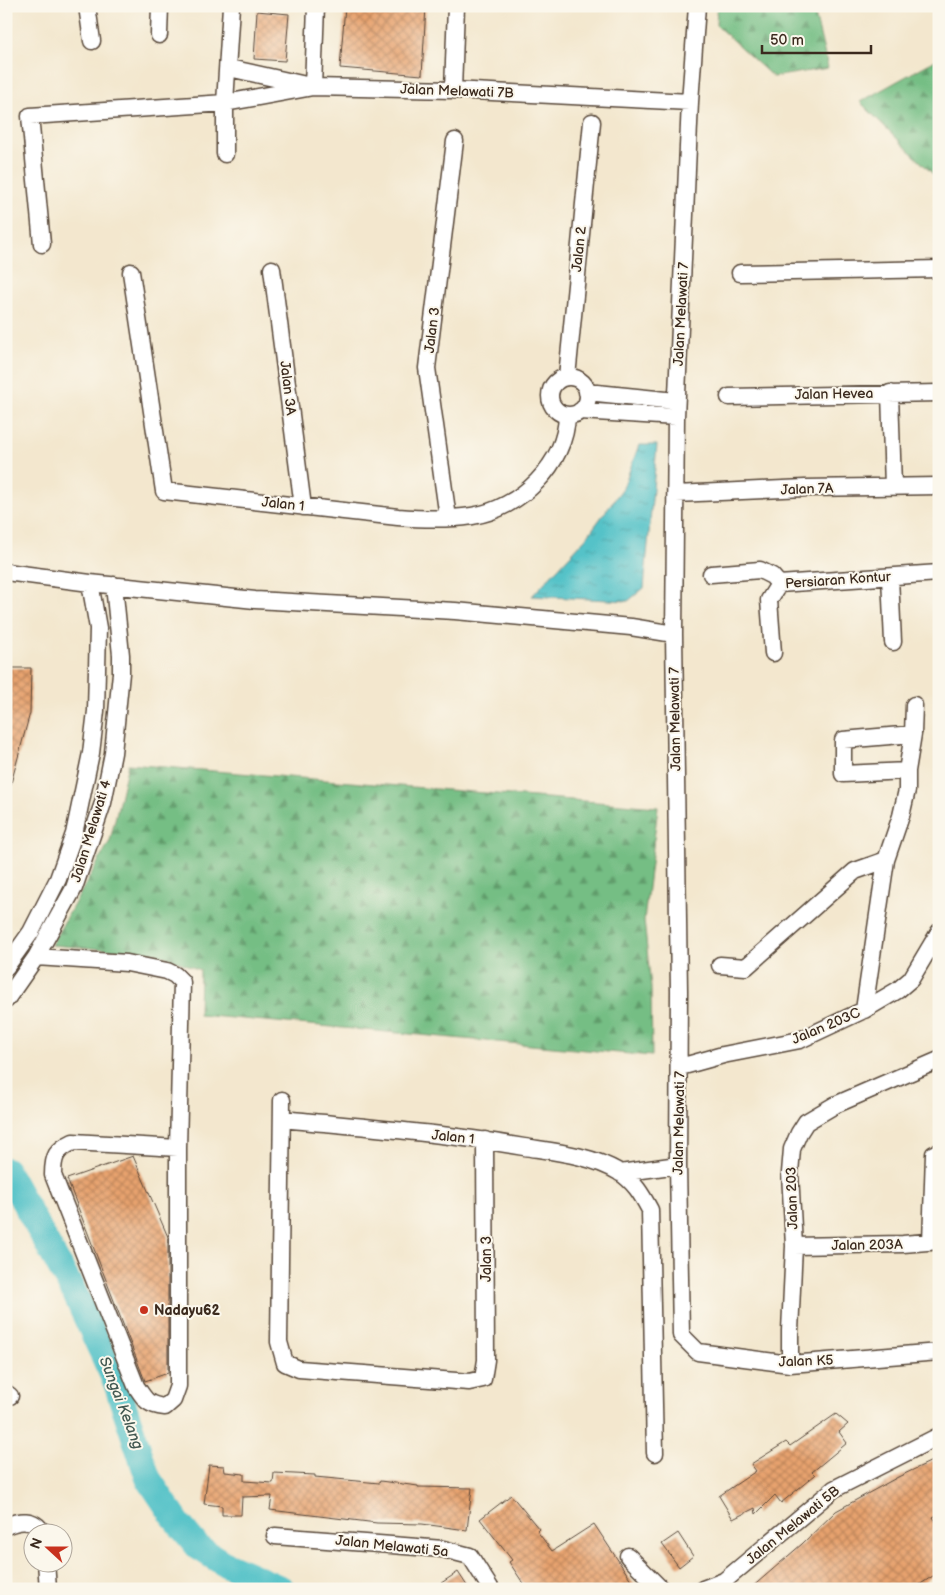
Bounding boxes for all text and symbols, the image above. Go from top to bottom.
scale bar [762,22,871,54]
text: 50 m [770,31,804,50]
street label: Jalan Melawati 7B [400,81,514,101]
street label: Jalan 2 [568,225,590,273]
street label: Jalan Melawati 7 [670,262,692,366]
street label: Jalan 3 [421,306,443,354]
street label: Jalan 3A [276,360,300,417]
street label: Jalan Hevea [794,385,874,403]
street label: Jalan 7A [780,480,834,498]
street label: Jalan 1 [261,493,305,515]
street label: Persiaran Kontur [785,568,892,592]
street label: Jalan Melawati 7 [666,667,684,771]
street label: Jalan Melawati 4 [67,777,115,884]
street label: Jalan 203C [789,1004,863,1048]
street label: Jalan Melawati 7 [670,1071,688,1175]
street label: Jalan 1 [431,1126,475,1148]
street label: Jalan 203 [782,1166,802,1230]
street label: Jalan 3 [478,1236,495,1282]
street label: Jalan 203A [831,1236,903,1254]
place label: Nadayu62 [154,1302,221,1319]
marker: Nadayu62 [138,1304,150,1316]
street label: Jalan K5 [778,1352,834,1370]
water label: Sungai Kelang [95,1354,148,1453]
street label: Jalan Melawati 5B [743,1482,843,1568]
north arrow [22,1522,72,1572]
street label: Jalan Melawati 5a [335,1532,449,1560]
text: N [27,1536,46,1551]

